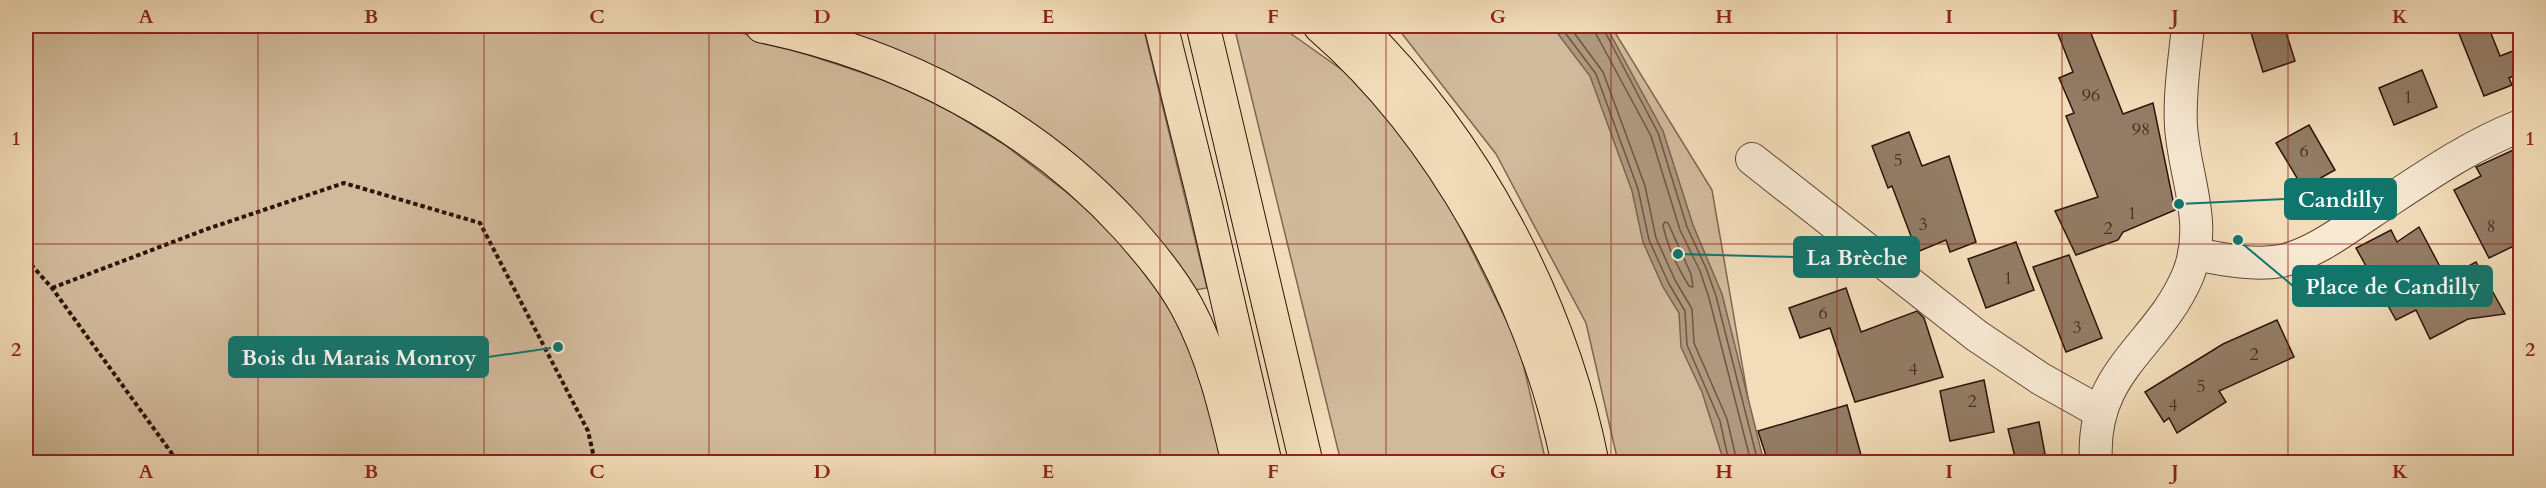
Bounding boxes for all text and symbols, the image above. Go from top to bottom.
text: A [138,3,154,30]
text: B [364,3,378,30]
text: C [589,3,605,30]
text: D [813,3,831,30]
text: E [1042,3,1054,30]
text: F [1267,3,1279,30]
text: G [1490,3,1506,30]
text: H [1715,3,1733,30]
text: I [1945,3,1953,30]
text: J [2168,3,2179,30]
text: K [2392,3,2409,30]
house number: 96 [2082,83,2100,108]
house number: 1 [2403,85,2413,110]
house number: 98 [2132,117,2150,142]
text: 1 [11,125,21,152]
text: 1 [2525,125,2535,152]
house number: 6 [2299,139,2309,164]
house number: 5 [1893,148,1903,173]
callout: Candilly [2285,179,2396,219]
text: Candilly [2298,185,2385,215]
house number: 1 [2127,201,2137,226]
house number: 3 [1918,212,1928,237]
house number: 8 [2486,214,2496,239]
house number: 2 [2103,216,2113,241]
callout: La Brèche [1794,237,1919,277]
text: La Brèche [1806,243,1908,273]
house number: 1 [2003,266,2013,291]
callout: Place de Candilly [2293,266,2492,306]
text: Place de Candilly [2306,272,2481,302]
house number: 6 [1818,301,1828,326]
house number: 3 [2072,315,2082,340]
text: 2 [11,336,21,363]
text: 2 [2525,336,2535,363]
callout: Bois du Marais Monroy [229,337,488,377]
house number: 2 [2249,342,2259,367]
text: Bois du Marais Monroy [241,343,477,373]
house number: 4 [1908,357,1918,382]
house number: 5 [2196,374,2206,399]
house number: 2 [1967,389,1977,414]
house number: 4 [2168,393,2178,418]
text: A [138,458,154,485]
text: B [364,458,378,485]
text: C [589,458,605,485]
text: D [813,458,831,485]
text: E [1042,458,1054,485]
text: F [1267,458,1279,485]
text: G [1490,458,1506,485]
text: H [1715,458,1733,485]
text: I [1945,458,1953,485]
text: J [2168,458,2179,485]
text: K [2392,458,2409,485]

